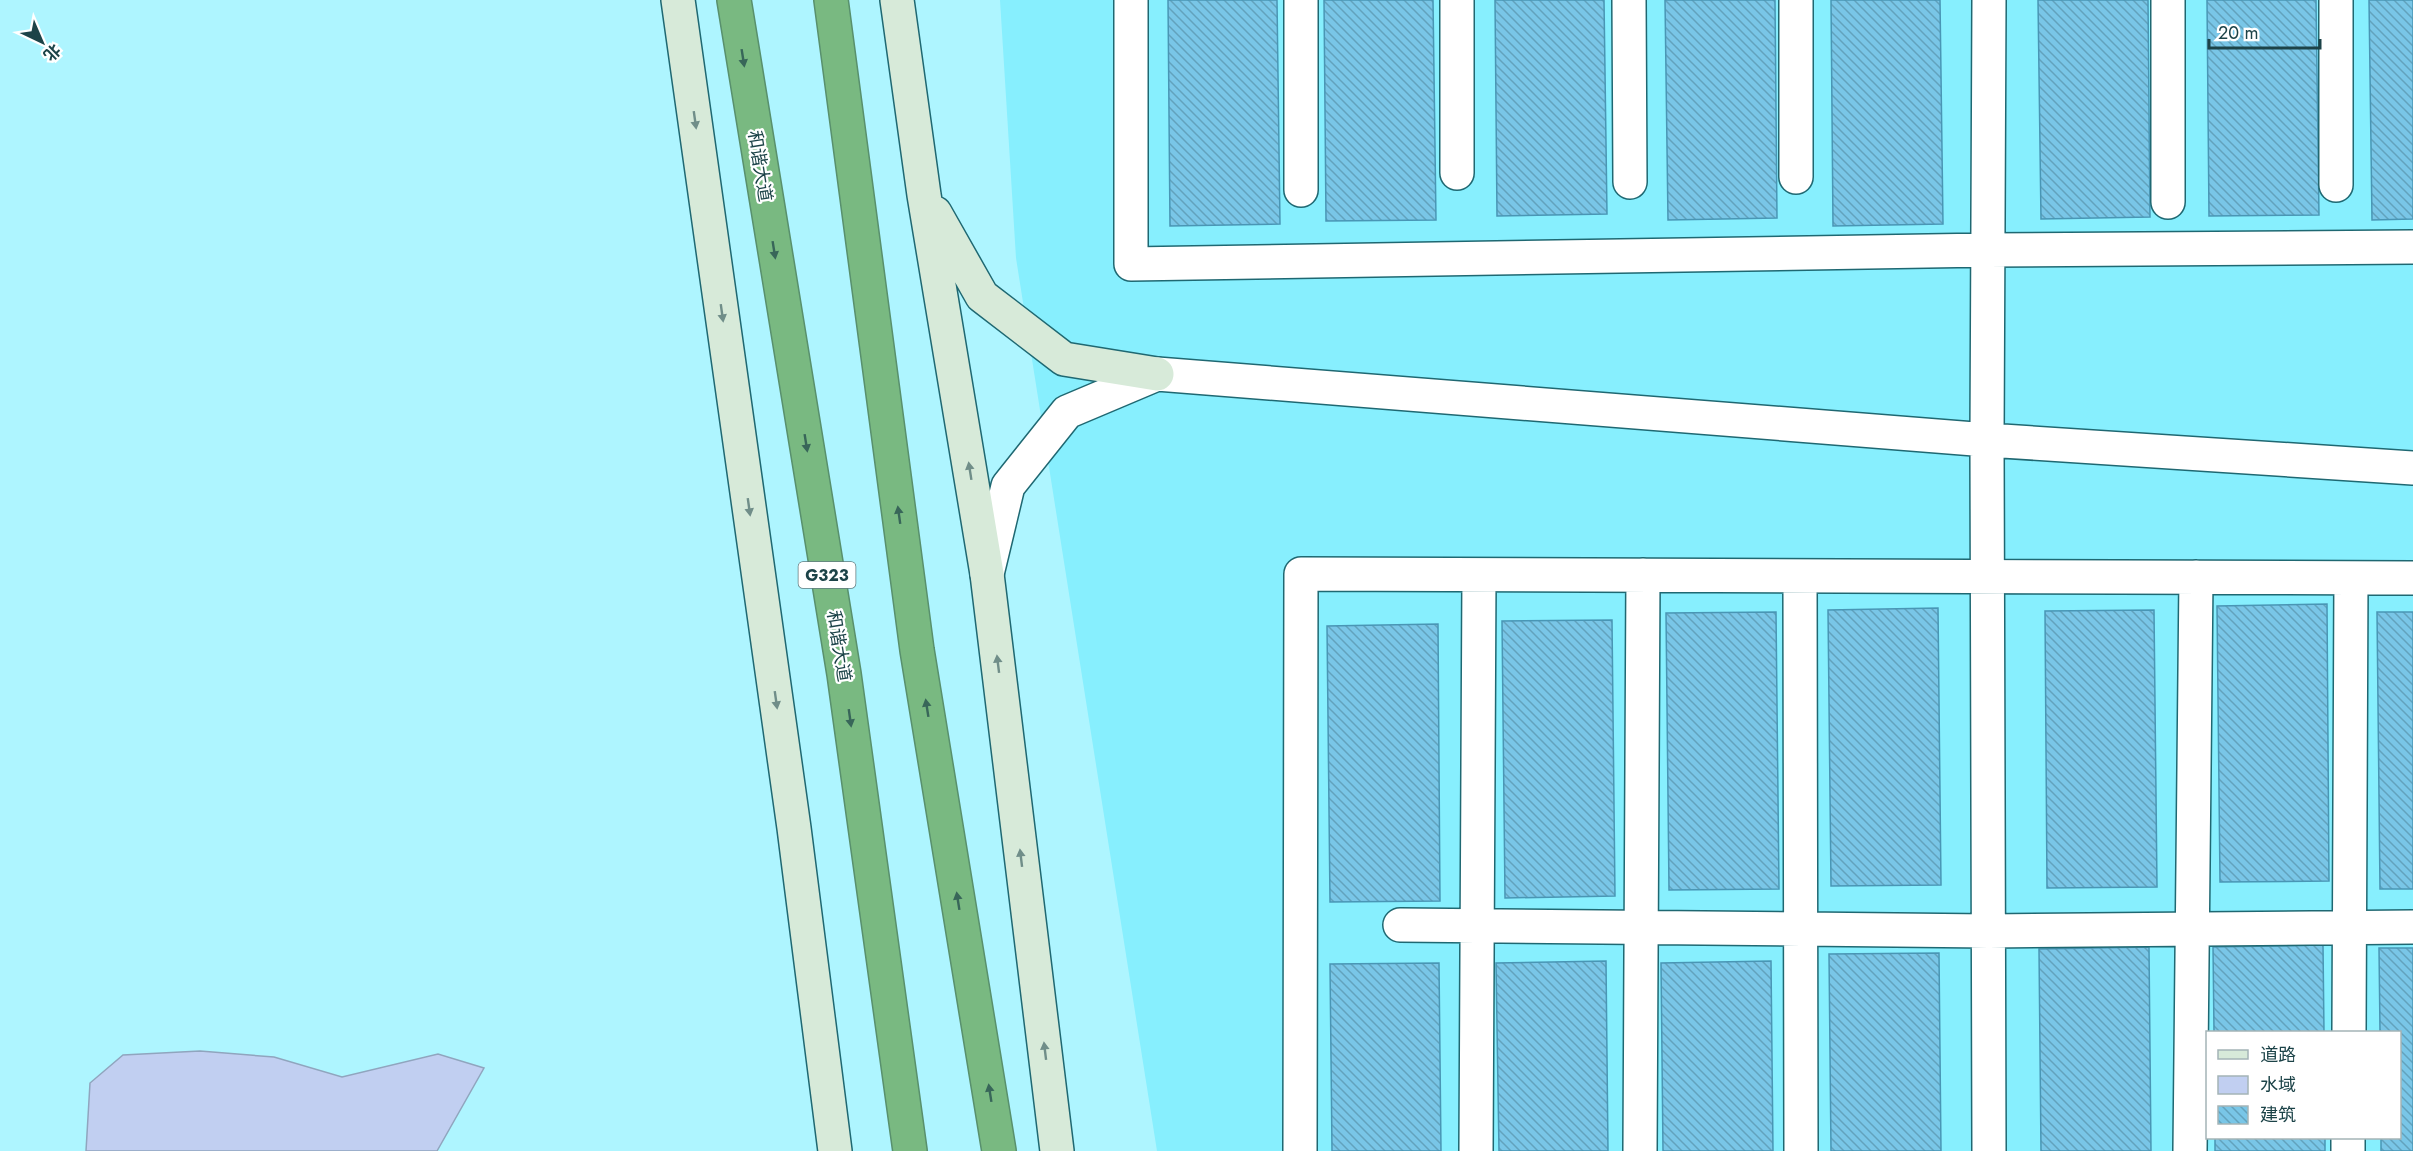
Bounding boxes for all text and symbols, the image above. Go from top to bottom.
north arrow [12,12,72,72]
scale bar [2209,12,2320,50]
text: 20 m [2218,20,2258,46]
text: 北 [38,39,66,66]
one-way arrow [739,48,748,67]
one-way arrow [691,111,700,130]
street label: 和谐大道 [742,128,778,204]
one-way arrow [770,241,779,260]
one-way arrow [718,304,727,323]
one-way arrow [801,433,810,452]
one-way arrow [966,461,975,480]
one-way arrow [745,497,754,516]
one-way arrow [895,506,904,525]
road number: G323 [798,562,856,588]
street label: 和谐大道 [821,608,857,684]
one-way arrow [994,654,1003,673]
one-way arrow [772,690,781,709]
one-way arrow [922,699,931,718]
one-way arrow [845,709,854,728]
one-way arrow [1017,848,1026,867]
one-way arrow [954,891,963,910]
legend [2206,1031,2401,1139]
one-way arrow [1040,1042,1049,1061]
text: 道路 [2260,1042,2296,1068]
text: 水域 [2260,1072,2296,1098]
one-way arrow [985,1084,994,1103]
text: 建筑 [2260,1102,2296,1128]

